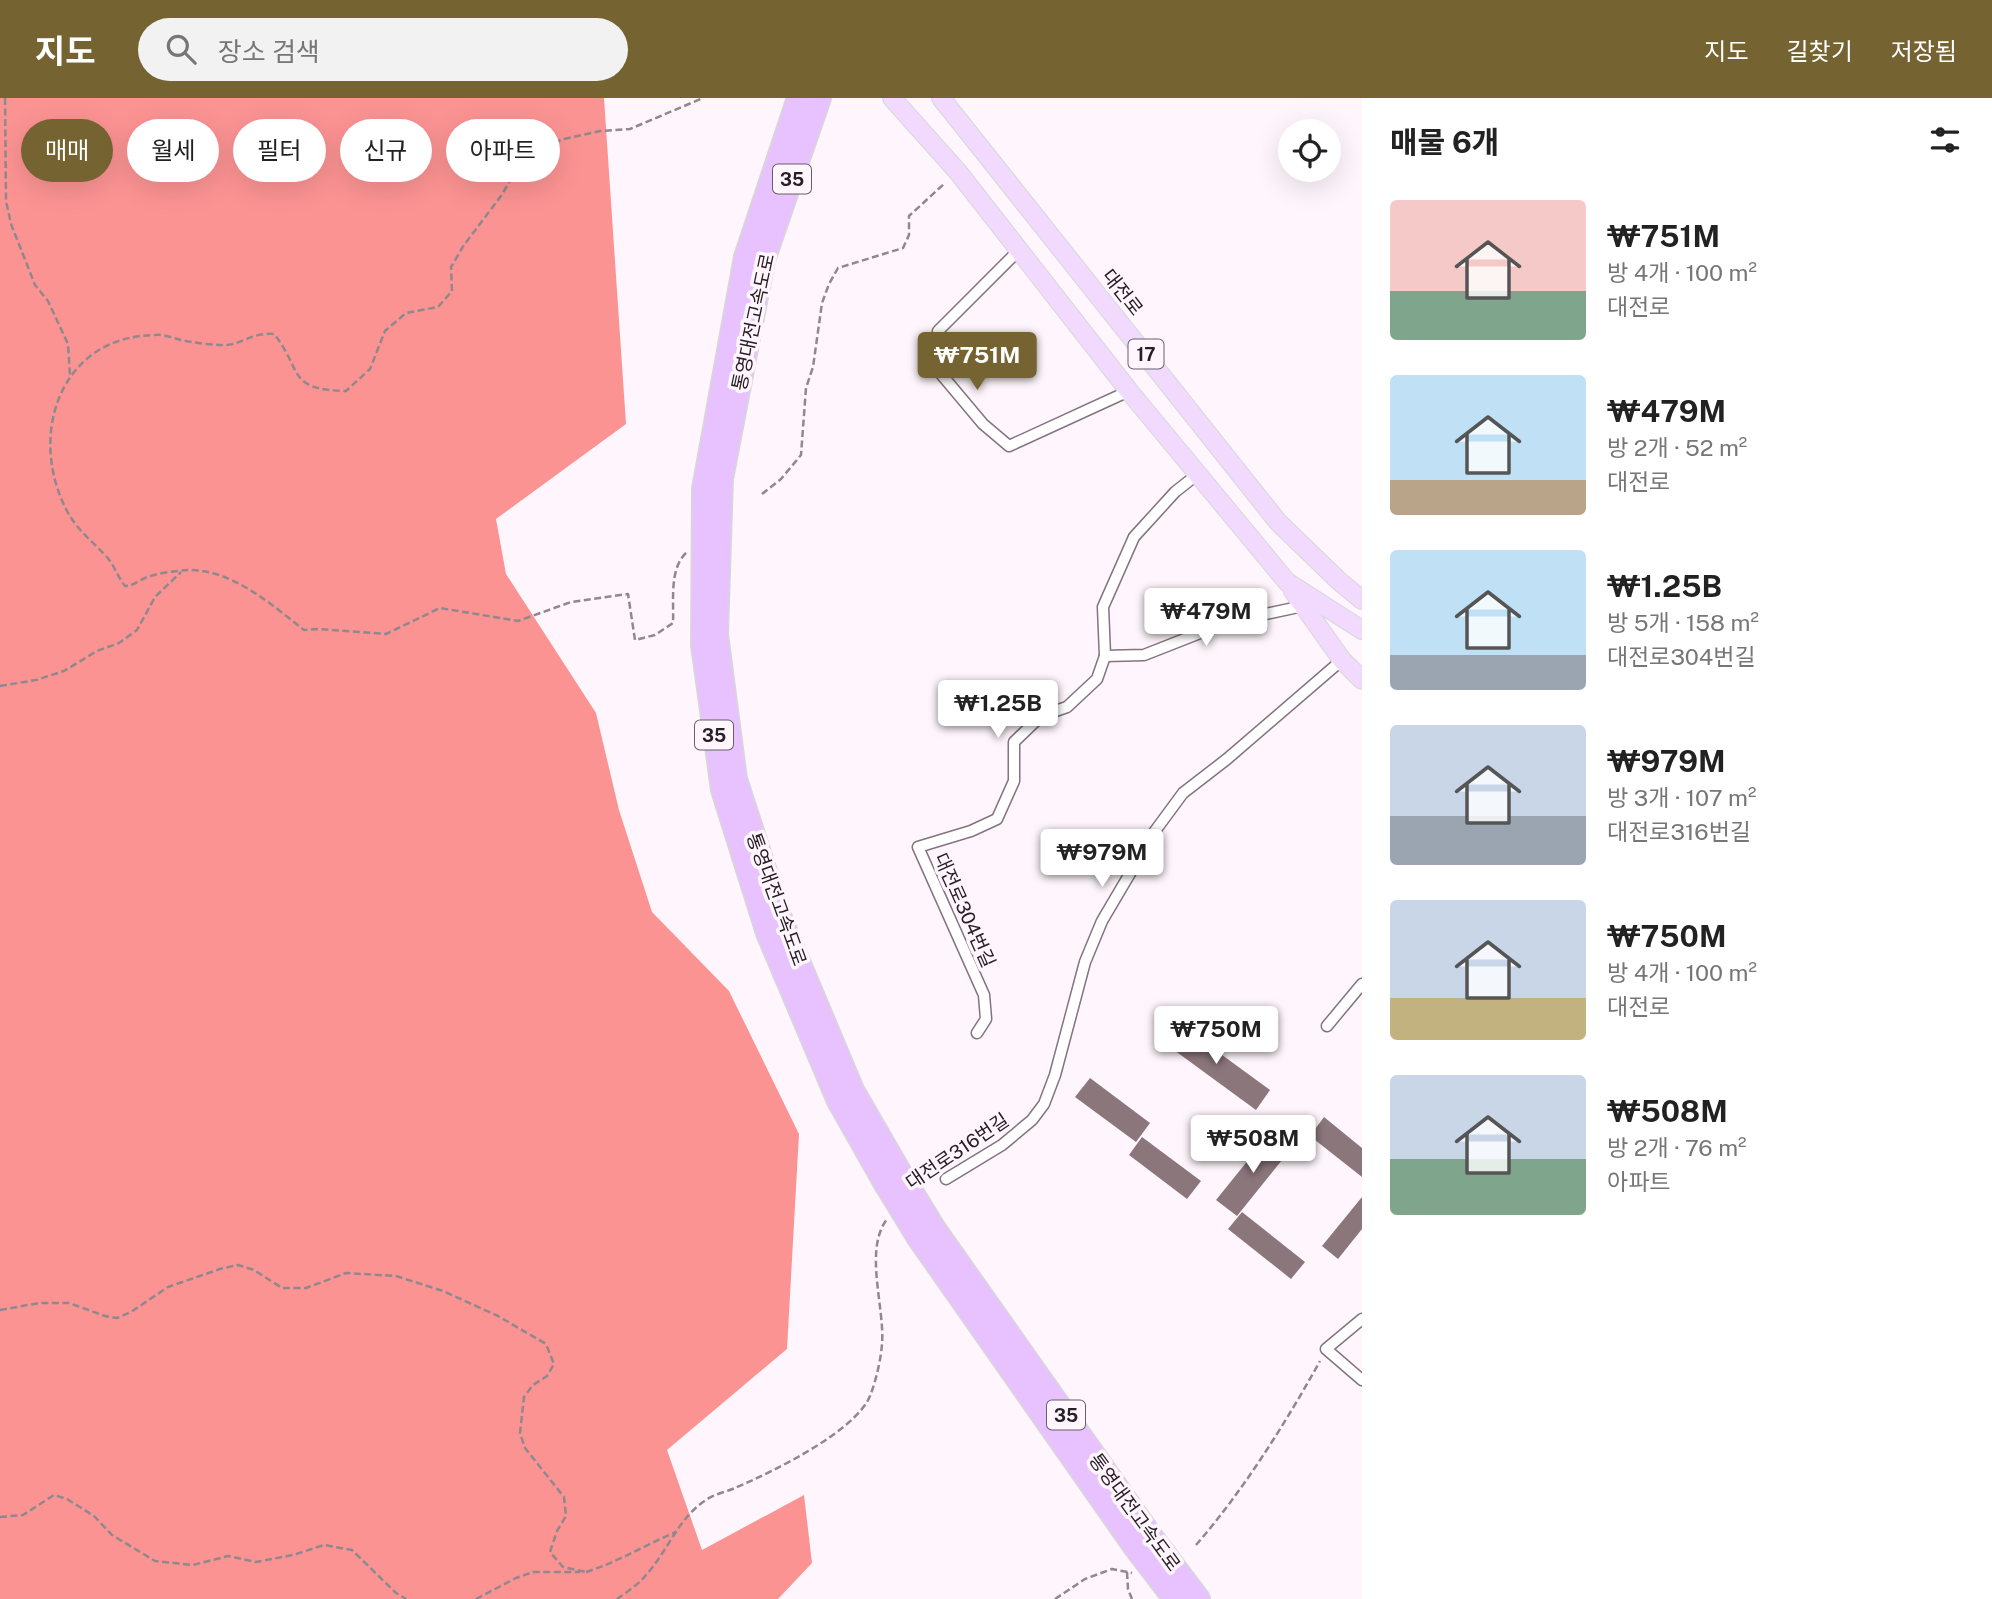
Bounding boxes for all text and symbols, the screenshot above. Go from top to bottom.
search box [138,18,628,81]
icon: search [162,30,200,68]
text: 지도 [35,32,96,70]
text: 장소 검색 [218,36,320,67]
text: 지도 [1704,37,1749,65]
text: 길찾기 [1787,37,1853,65]
text: 저장됨 [1891,37,1957,65]
chip: 매매 [21,119,113,182]
chip: 월세 [127,119,219,182]
chip: 필터 [233,119,326,182]
chip: 신규 [340,119,432,182]
chip: 아파트 [446,119,560,182]
map controls [1278,119,1341,182]
button: locate [1278,119,1341,182]
icon: filters [1926,121,1964,159]
text: 매물 6개 [1390,124,1499,160]
road number: 35 [773,164,811,194]
text: ₩751M [1607,218,1720,254]
icon: home [1446,228,1530,312]
street label: 통영대전고속도로 [728,251,778,393]
text: 방 4개 · 100 m² [1607,259,1757,286]
street label: 대전로 [1098,265,1148,319]
text: 대전로 [1607,293,1670,320]
pin: ₩751M [928,332,1026,392]
road number: 17 [1128,340,1164,368]
text: ₩751M [934,341,1020,368]
text: ₩479M [1607,393,1726,429]
icon: home [1446,403,1530,487]
text: 방 2개 · 52 m² [1607,434,1747,461]
text: 대전로 [1607,468,1670,495]
text: ₩1.25B [1607,568,1722,604]
icon: home [1446,578,1530,662]
pin: ₩479M [1157,588,1255,648]
text: ₩479M [1160,597,1252,624]
text: 방 5개 · 158 m² [1607,609,1759,636]
text: 대전로304번길 [1607,643,1756,670]
pin: ₩1.25B [941,680,1055,740]
text: ₩1.25B [954,689,1042,716]
road number: 35 [695,720,733,750]
text: ₩979M [1607,743,1726,779]
icon: home [1446,753,1530,837]
text: 방 3개 · 107 m² [1607,784,1756,811]
text: 대전로316번길 [1607,818,1751,845]
street label: 통영대전고속도로 [743,830,811,968]
pin: ₩979M [1053,830,1151,889]
text: ₩979M [1057,838,1147,865]
street label: 대전로304번길 [930,849,1000,971]
text: ₩750M [1607,918,1726,954]
icon: home [1446,928,1530,1012]
text: 방 4개 · 100 m² [1607,959,1757,986]
text: 대전로 [1607,993,1670,1020]
pin: ₩750M [1167,1006,1265,1066]
text: ₩750M [1170,1015,1262,1042]
text: ₩508M [1607,1093,1728,1129]
icon: home [1446,1103,1530,1187]
street label: 대전로316번길 [902,1109,1012,1193]
pin: ₩508M [1204,1116,1302,1175]
text: ₩508M [1207,1124,1299,1151]
text: 방 2개 · 76 m² [1607,1134,1747,1161]
text: 아파트 [1607,1168,1670,1195]
road number: 35 [1047,1400,1085,1430]
street label: 통영대전고속도로 [1085,1449,1185,1575]

